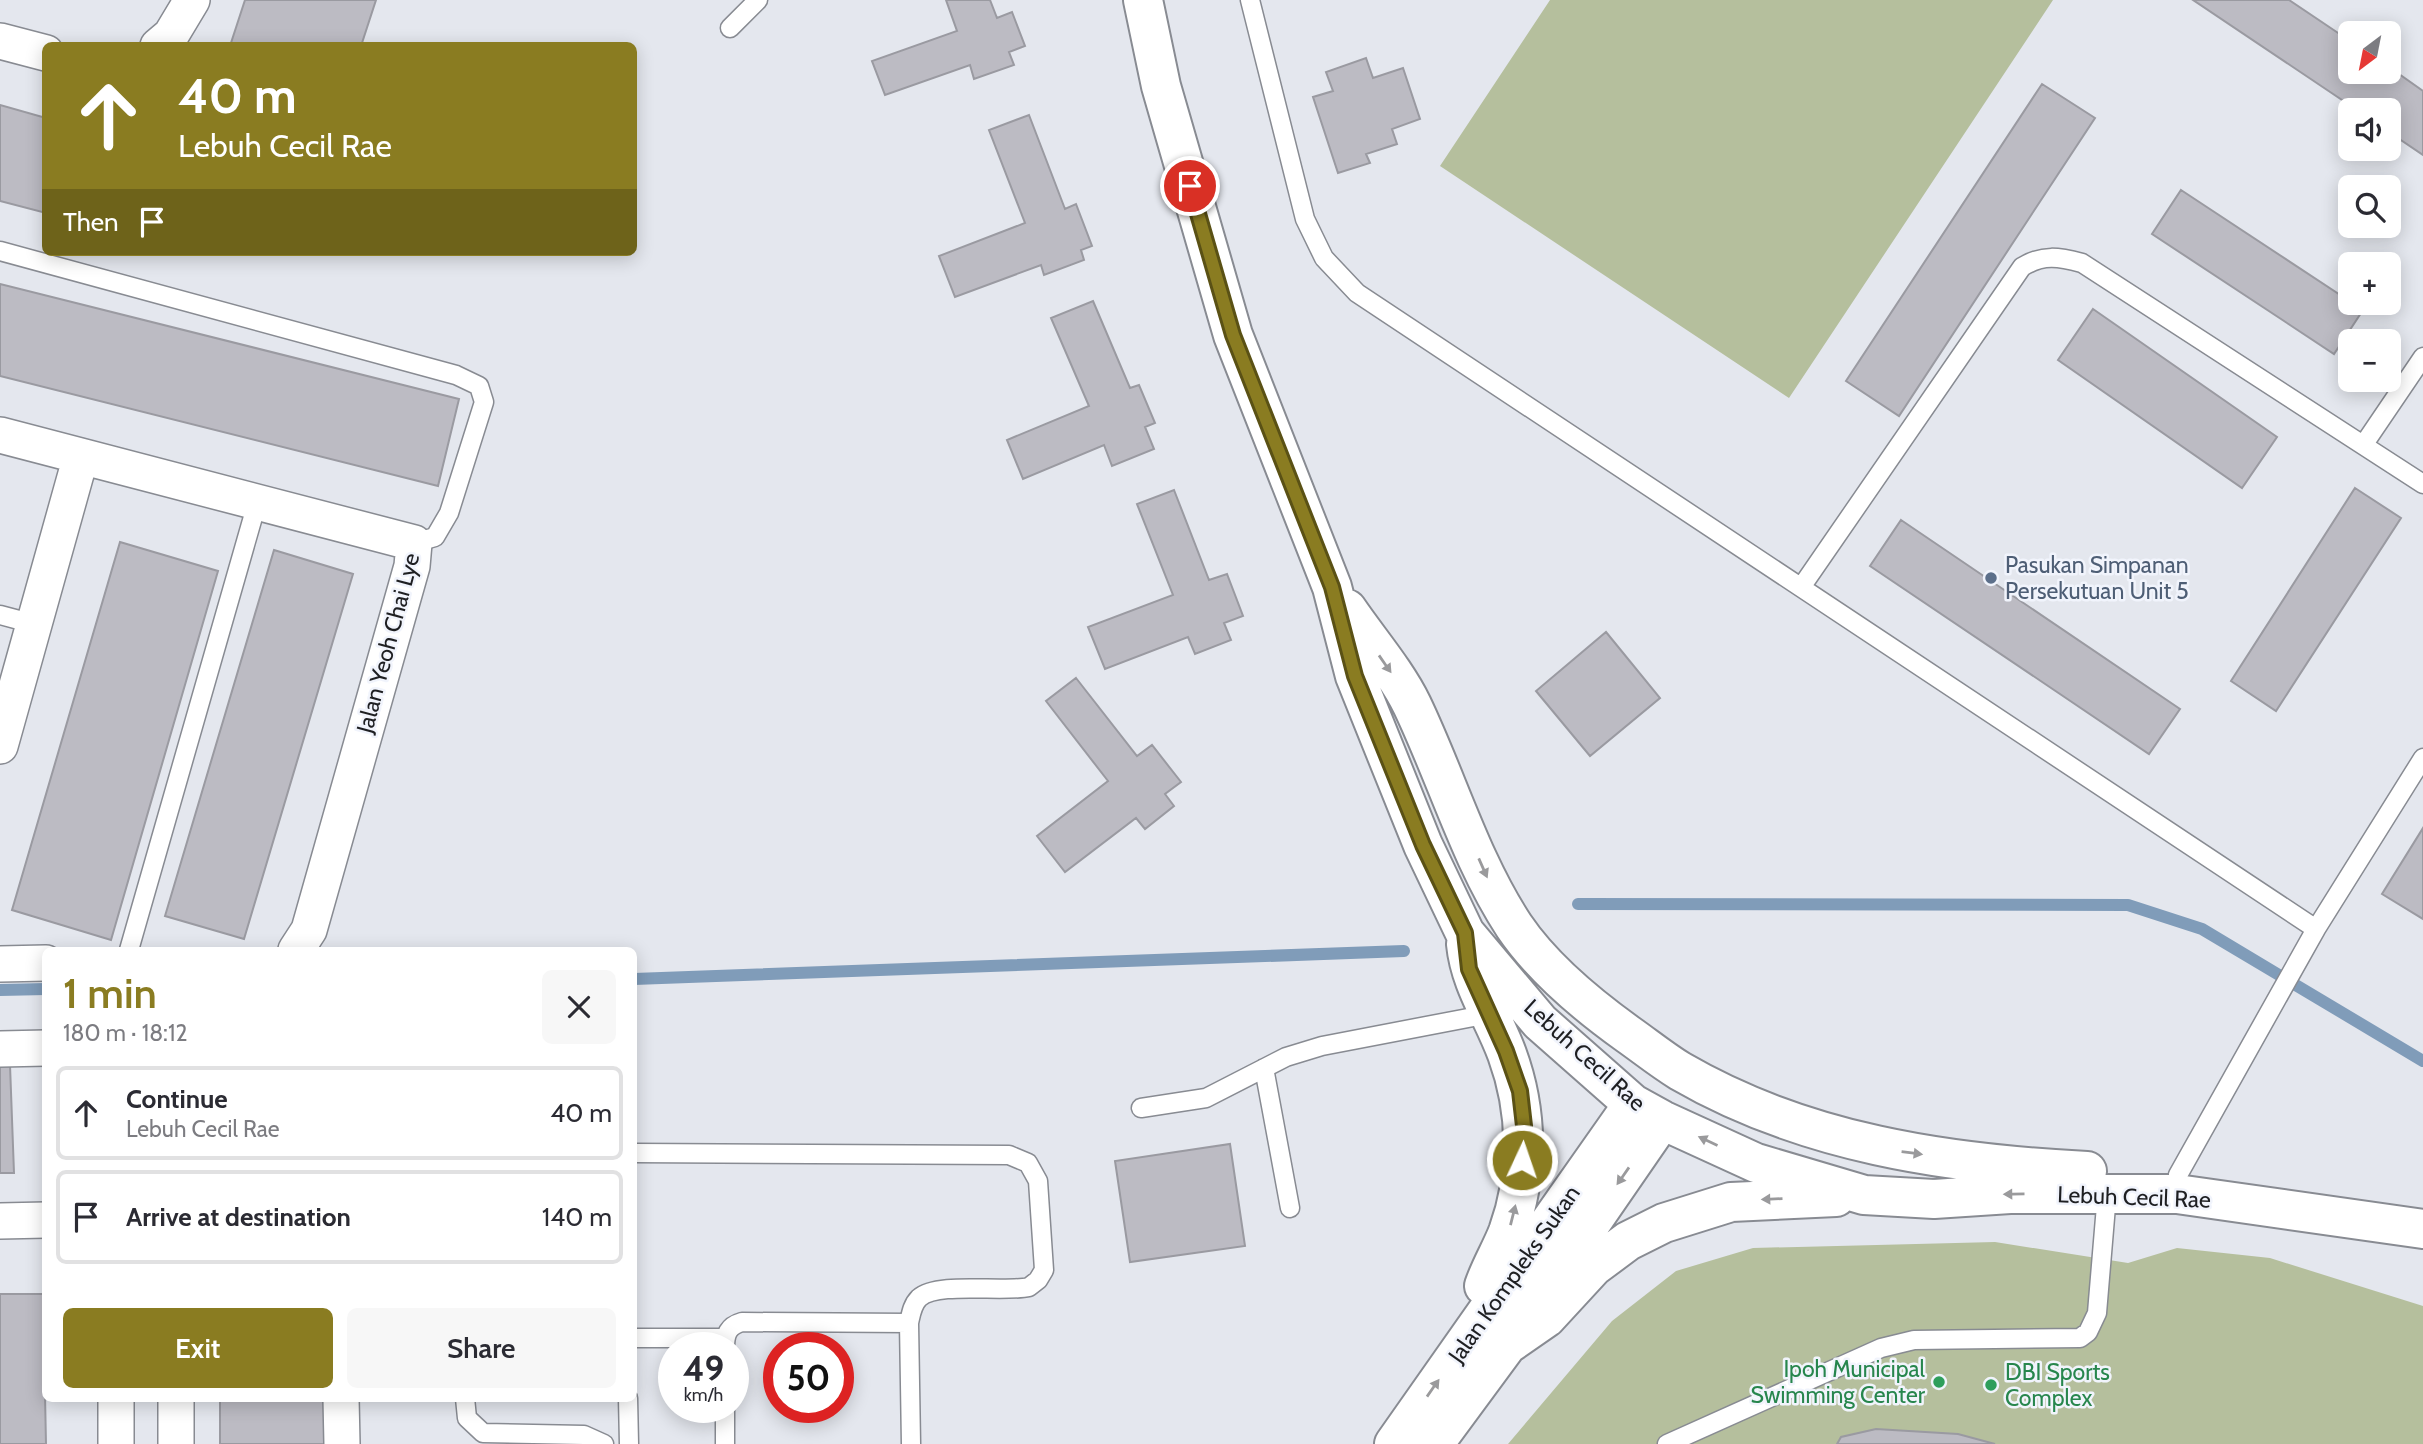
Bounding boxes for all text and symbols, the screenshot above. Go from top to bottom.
north arrow [2338,21,2401,84]
map controls [2338,21,2401,392]
text: 40 m [178,66,297,125]
icon: ahead [63,70,154,161]
button: sound [2338,98,2401,161]
text: Lebuh Cecil Rae [178,126,392,165]
pin [1160,156,1220,216]
icon: arrive [1171,167,1209,205]
button: search [2338,175,2401,238]
icon: arrive [133,203,171,241]
text: Then [63,206,119,238]
button: + [2338,252,2401,315]
button: − [2338,329,2401,392]
street label: Jalan Yeoh Chai Lye [350,550,426,737]
place label: Pasukan Simpanan Persekutuan Unit 5 [2005,551,2189,605]
marker: Pasukan Simpanan Persekutuan Unit 5 [1983,570,1999,586]
one-way arrow [1378,654,1391,674]
one-way arrow [1478,858,1489,879]
text: 1 min [63,967,157,1019]
button: close [542,970,616,1044]
street label: Lebuh Cecil Rae [1519,993,1652,1117]
text: 180 m · 18:12 [63,1019,187,1047]
text: Continue [126,1083,228,1115]
icon: ahead [67,1094,105,1132]
text: 40 m [550,1097,612,1129]
text: Lebuh Cecil Rae [126,1115,280,1143]
position arrow [1485,1123,1559,1197]
one-way arrow [1697,1135,1718,1146]
one-way arrow [1901,1148,1923,1159]
one-way arrow [1616,1167,1630,1185]
street label: Jalan Kompleks Sukan [1442,1180,1586,1369]
street label: Lebuh Cecil Rae [2057,1180,2211,1214]
one-way arrow [2003,1188,2025,1200]
one-way arrow [1761,1194,1783,1205]
icon: arrive [67,1198,105,1236]
text: Arrive at destination [126,1201,351,1233]
text: 140 m [542,1201,612,1233]
one-way arrow [1508,1204,1519,1226]
button: Exit [63,1308,333,1388]
button: Share [347,1308,616,1388]
speed limit sign: 50 [763,1332,854,1423]
text: 49 [683,1347,724,1390]
place label: Ipoh Municipal Swimming Center [1751,1355,1926,1409]
place label: DBI Sports Complex [2005,1358,2110,1412]
marker: Ipoh Municipal Swimming Center [1931,1374,1947,1390]
marker: DBI Sports Complex [1983,1377,1999,1393]
one-way arrow [1426,1379,1440,1397]
text: km/h [684,1384,723,1406]

